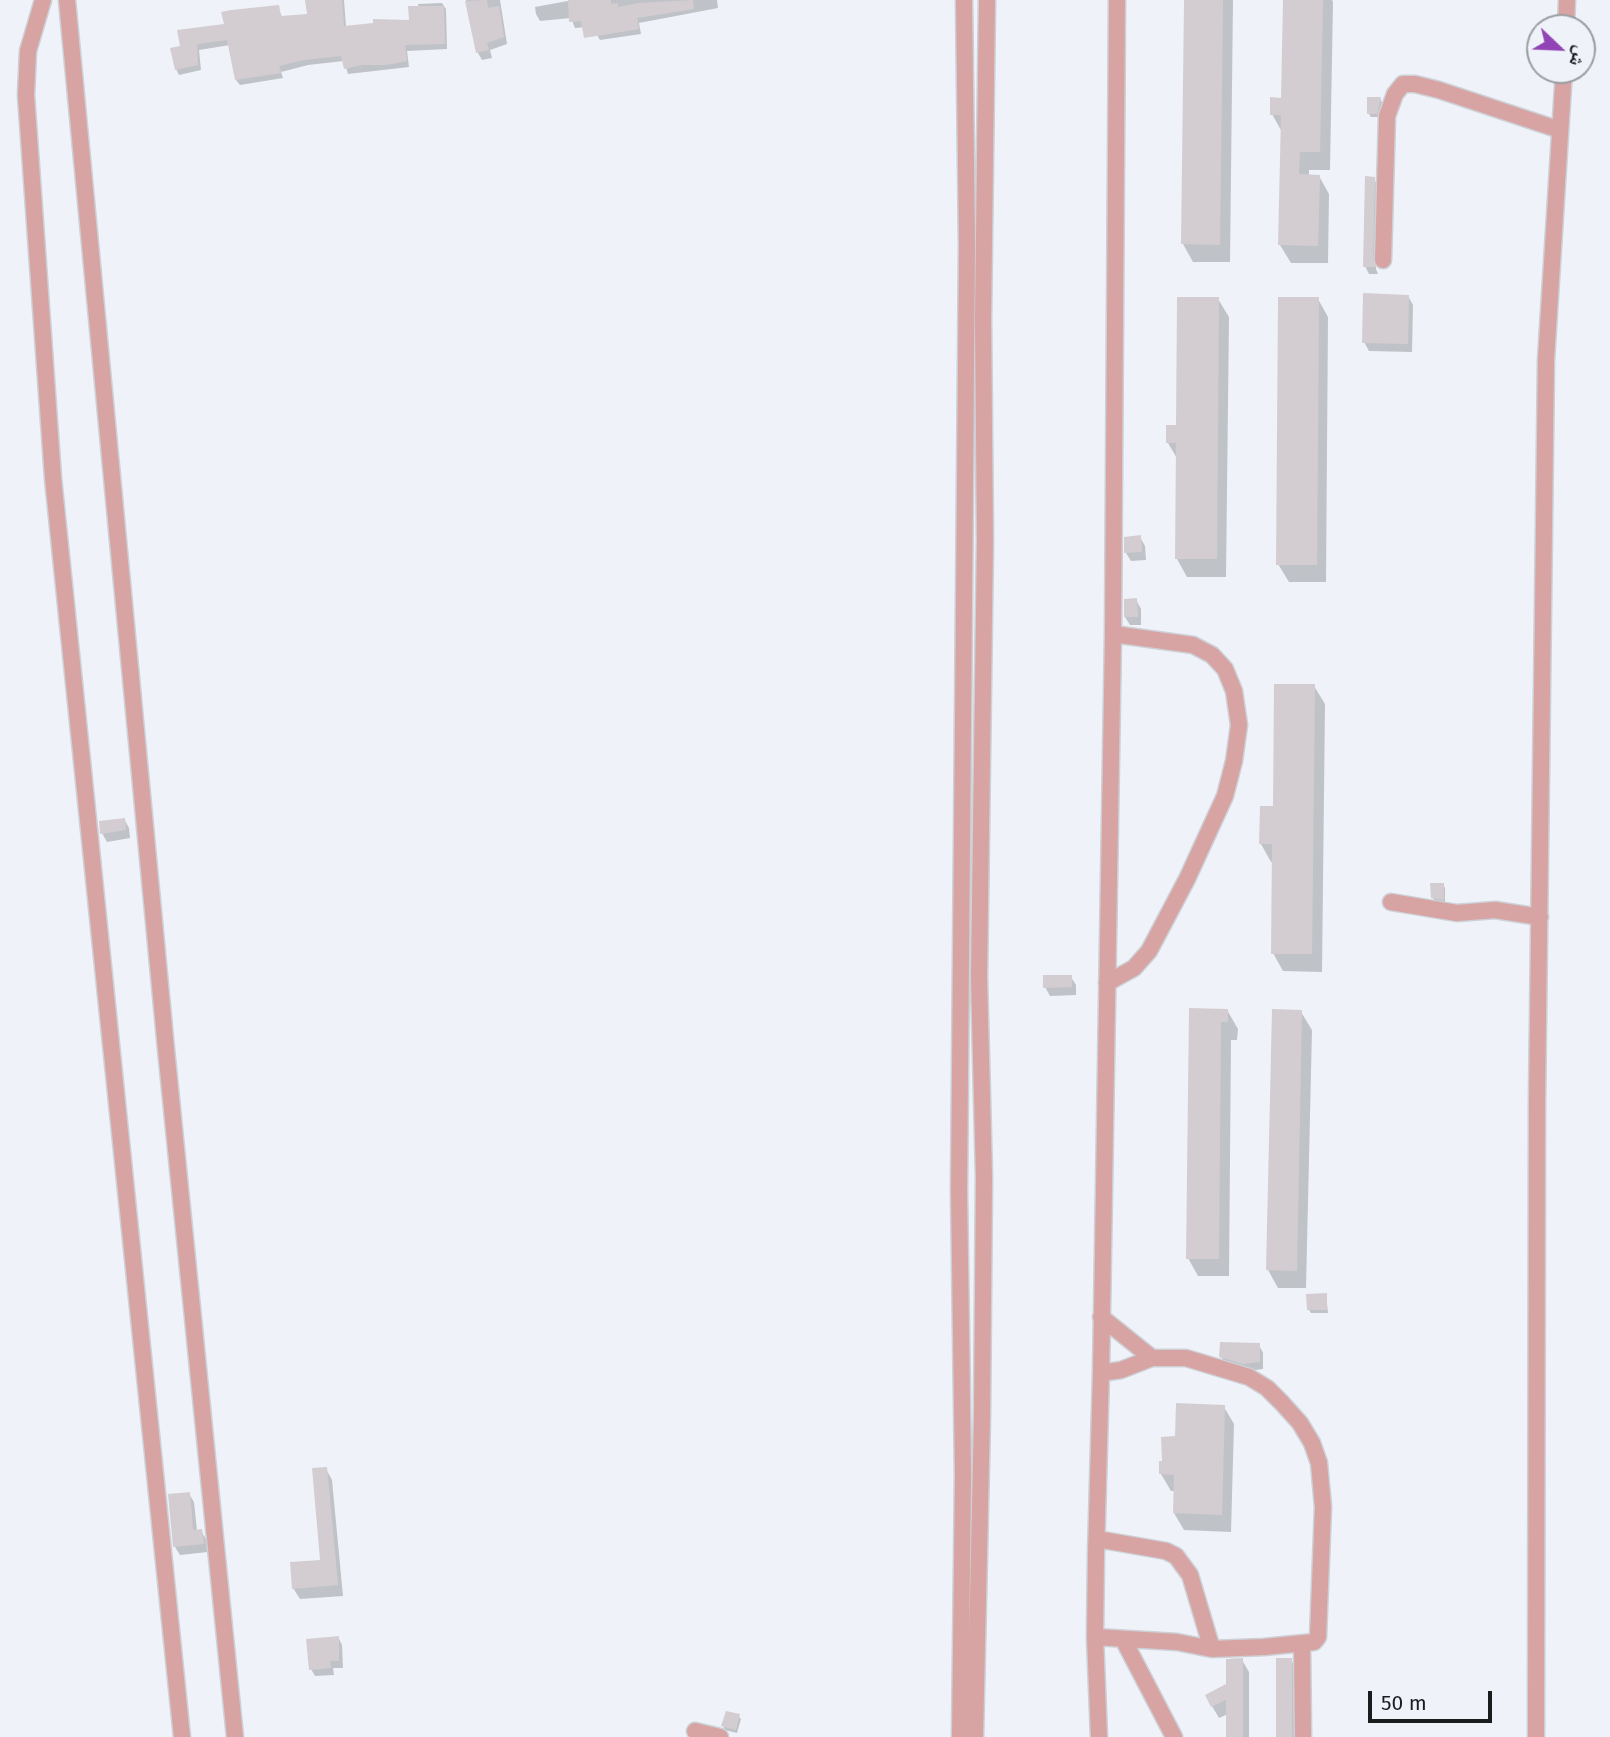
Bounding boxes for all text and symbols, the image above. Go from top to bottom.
north arrow [1526,14,1596,84]
text: ش [1564,43,1593,70]
scale bar [1372,1678,1496,1722]
text: 50 m [1381,1690,1427,1716]

